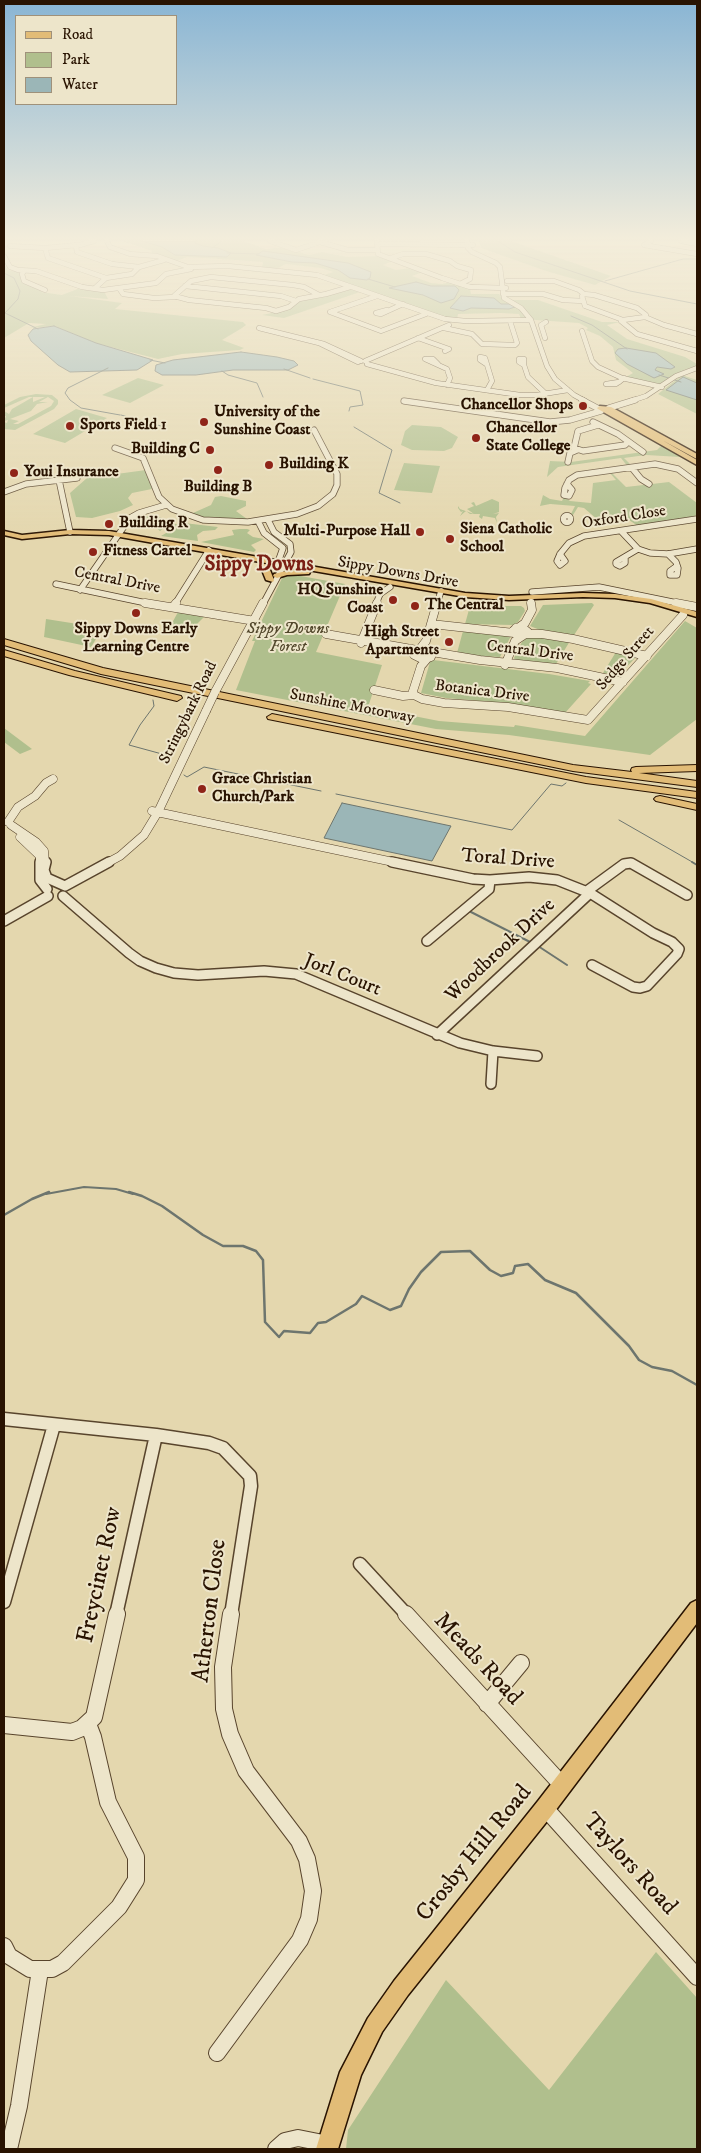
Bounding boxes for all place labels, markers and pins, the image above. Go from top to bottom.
place label: Chancellor Shops [461,396,573,416]
marker: Chancellor Shops [577,400,589,412]
place label: University of the Sunshine Coast [214,403,320,441]
place label: Sports Field 1 [80,416,167,436]
marker: University of the Sunshine Coast [198,416,210,428]
place label: Chancellor State College [486,419,570,457]
marker: Sports Field 1 [64,420,76,432]
marker: Chancellor State College [470,432,482,444]
place label: Building C [131,440,200,460]
marker: Building C [204,444,216,456]
place label: Building K [279,455,349,475]
marker: Building K [263,459,275,471]
place label: Youi Insurance [24,463,119,483]
marker: Building B [212,464,224,476]
marker: Youi Insurance [8,467,20,479]
place label: Building B [184,478,252,498]
place label: Building R [119,514,188,534]
marker: Building R [103,518,115,530]
place label: Siena Catholic School [460,520,552,558]
place label: Multi-Purpose Hall [283,522,410,542]
marker: Multi-Purpose Hall [414,526,426,538]
marker: Siena Catholic School [444,533,456,545]
place label: Fitness Cartel [103,542,191,562]
marker: Fitness Cartel [87,546,99,558]
place label: HQ Sunshine Coast [297,581,383,619]
marker: HQ Sunshine Coast [387,594,399,606]
place label: The Central [425,596,504,616]
marker: The Central [409,600,421,612]
marker: Sippy Downs Early Learning Centre [130,607,142,619]
place label: Sippy Downs Early Learning Centre [75,620,197,658]
place label: High Street Apartments [364,623,439,661]
marker: High Street Apartments [443,636,455,648]
place label: Grace Christian Church/Park [212,770,312,808]
marker: Grace Christian Church/Park [196,783,208,795]

